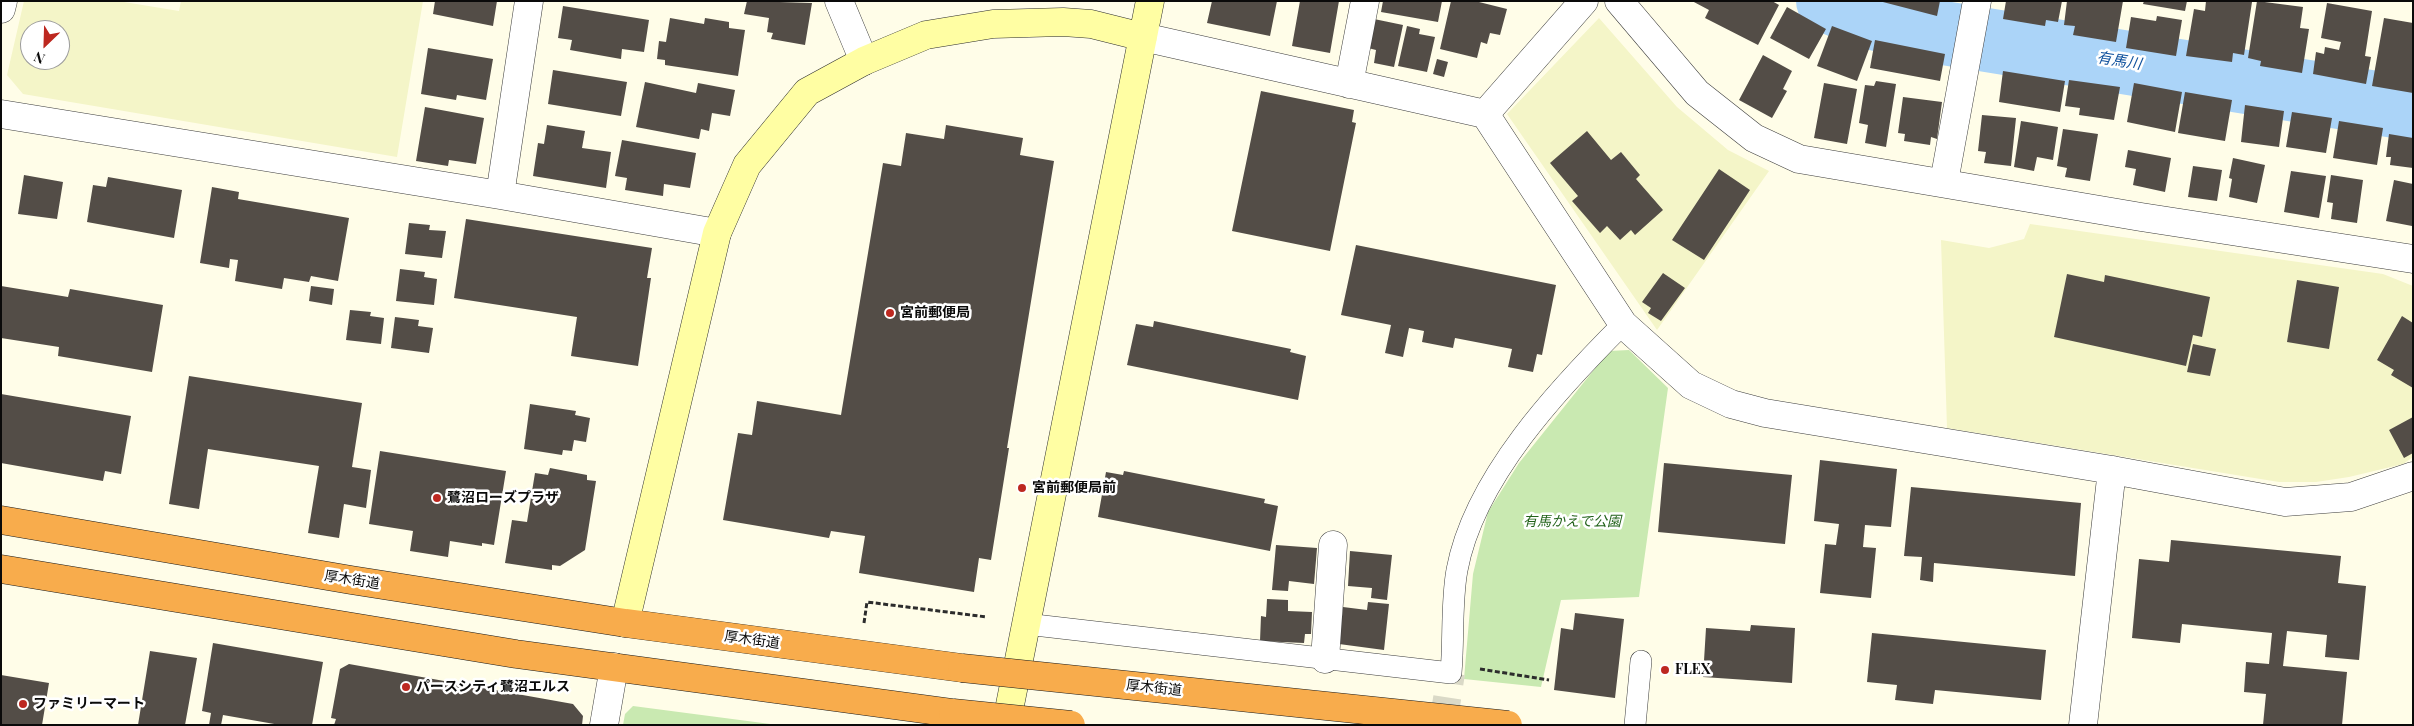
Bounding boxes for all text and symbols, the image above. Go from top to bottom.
north arrow [20,20,70,70]
text: N [31,48,48,69]
water label: 有馬川 [2095,49,2143,73]
place label: 宮前郵便局 [900,305,970,321]
marker: 宮前郵便局 [884,307,896,319]
place label: 宮前郵便局前 [1032,480,1116,496]
marker: 宮前郵便局前 [1016,482,1028,494]
place label: 鷺沼ローズプラザ [447,490,559,506]
marker: 鷺沼ローズプラザ [431,492,443,504]
park label: 有馬かえで公園 [1523,514,1621,530]
street label: 厚木街道 [323,567,381,593]
street label: 厚木街道 [723,628,781,652]
place label: FLEX [1675,662,1710,678]
marker: FLEX [1659,664,1671,676]
street label: 厚木街道 [1125,677,1183,699]
place label: パースシティ鷺沼エルス [416,679,570,695]
marker: パースシティ鷺沼エルス [400,681,412,693]
place label: ファミリーマート [33,696,145,712]
marker: ファミリーマート [17,698,29,710]

